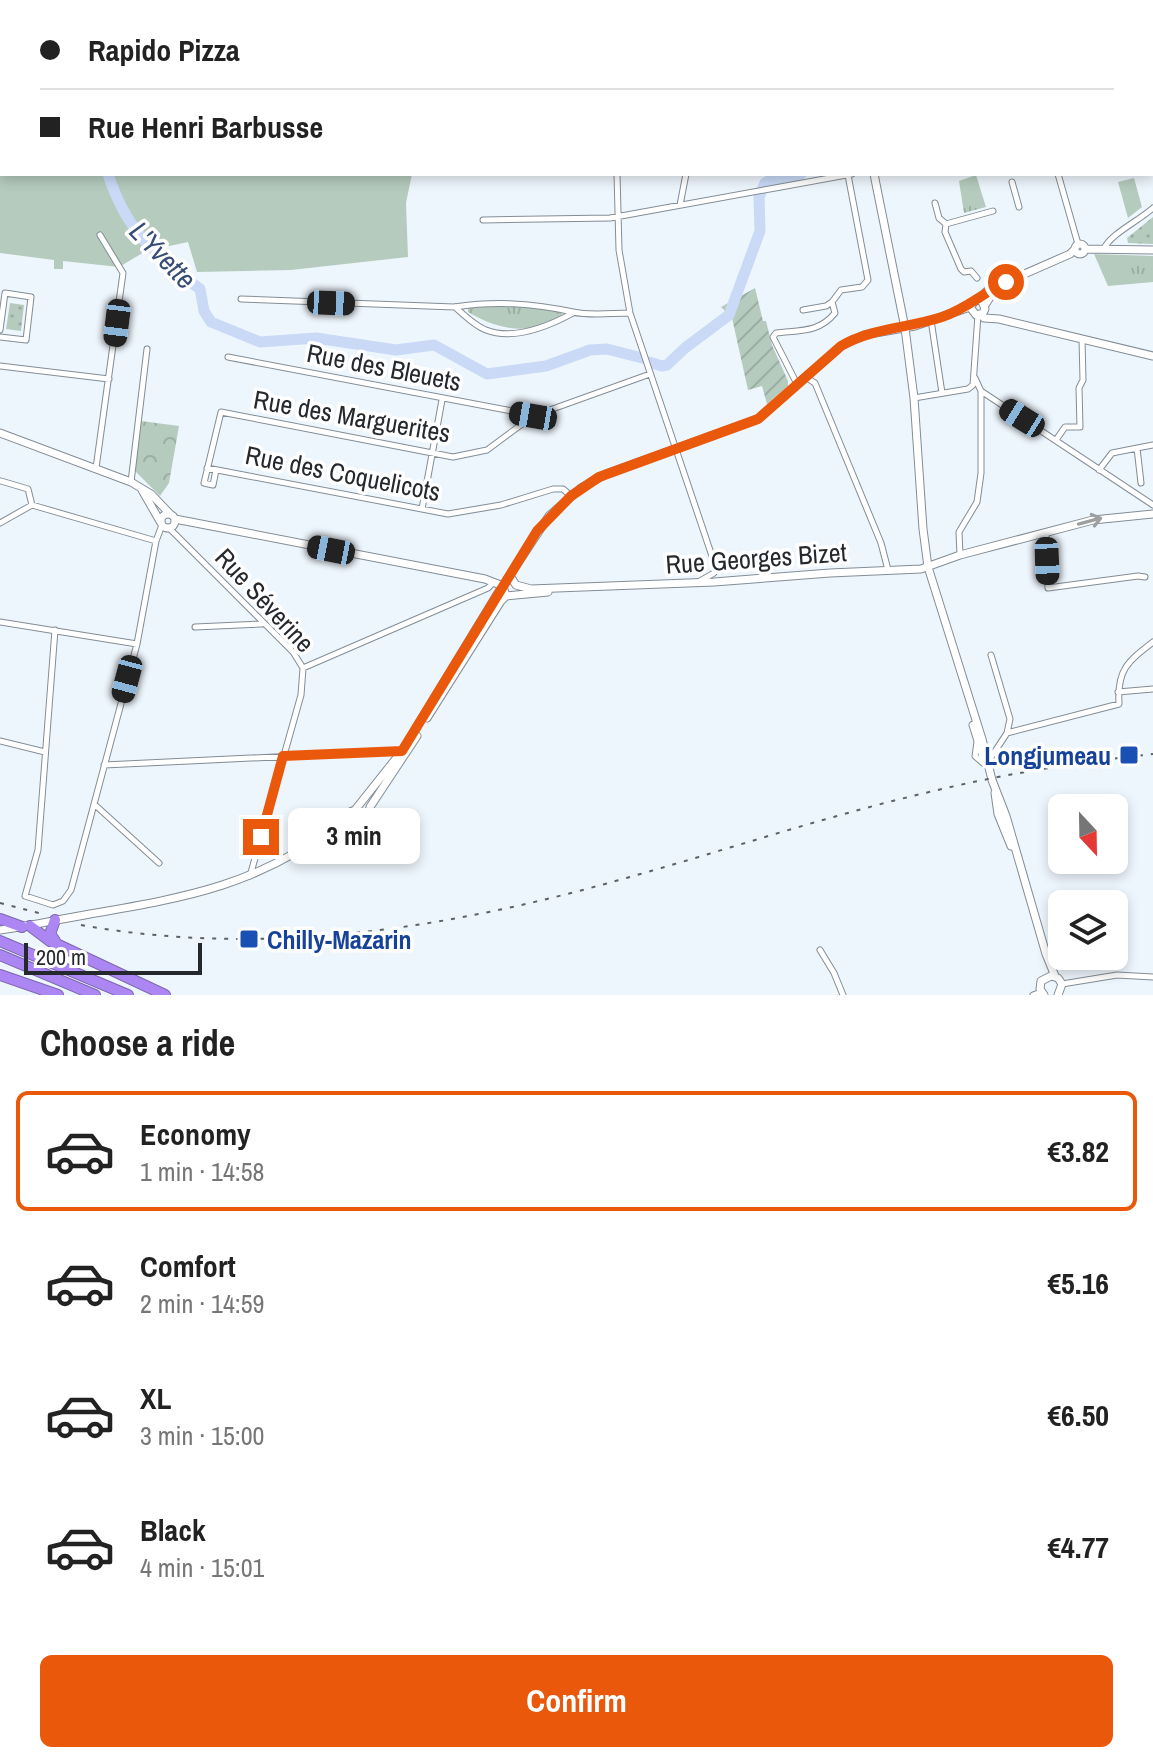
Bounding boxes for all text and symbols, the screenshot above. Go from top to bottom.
text: Rapido Pizza [88,30,240,70]
text: Rue Henri Barbusse [88,107,323,147]
water label: L'Yvette [121,213,205,297]
route start [988,264,1024,300]
car [307,290,355,316]
car [102,298,132,348]
street label: Rue des Bleuets [304,335,464,399]
street label: Rue des Marguerites [251,381,453,451]
car [995,395,1049,441]
car [507,400,559,432]
street label: Rue des Coquelicots [243,437,443,509]
one-way arrow [1076,513,1102,528]
car [305,534,357,566]
street label: Rue Georges Bizet [664,534,848,582]
car [1034,537,1060,585]
street label: Rue Séverine [208,540,322,660]
car [109,653,145,705]
place label: Longjumeau [984,738,1111,773]
marker: Longjumeau [1118,744,1140,766]
north arrow [1048,794,1128,874]
map controls [1048,794,1128,970]
callout: 3 min [289,809,421,865]
text: 3 min [326,818,382,853]
route end [243,819,279,855]
button: layers [1048,890,1128,970]
place label: Chilly-Mazarin [267,922,412,957]
marker: Chilly-Mazarin [238,928,260,950]
scale bar [24,939,202,975]
text: 200 m [36,942,86,972]
text: Choose a ride [40,1019,235,1067]
text: Economy [140,1114,251,1154]
icon: car [44,1115,116,1187]
text: €3.82 [1047,1131,1109,1171]
text: 1 min · 14:58 [140,1154,264,1189]
text: Comfort [140,1246,236,1286]
icon: car [44,1247,116,1319]
text: €5.16 [1047,1263,1109,1303]
text: 2 min · 14:59 [140,1286,264,1321]
text: XL [140,1378,171,1418]
icon: car [44,1379,116,1451]
text: €6.50 [1047,1395,1109,1435]
text: 3 min · 15:00 [140,1418,264,1453]
text: Black [140,1510,206,1550]
icon: car [44,1511,116,1583]
text: €4.77 [1047,1527,1109,1567]
text: 4 min · 15:01 [140,1550,264,1585]
button: Confirm [40,1655,1113,1747]

